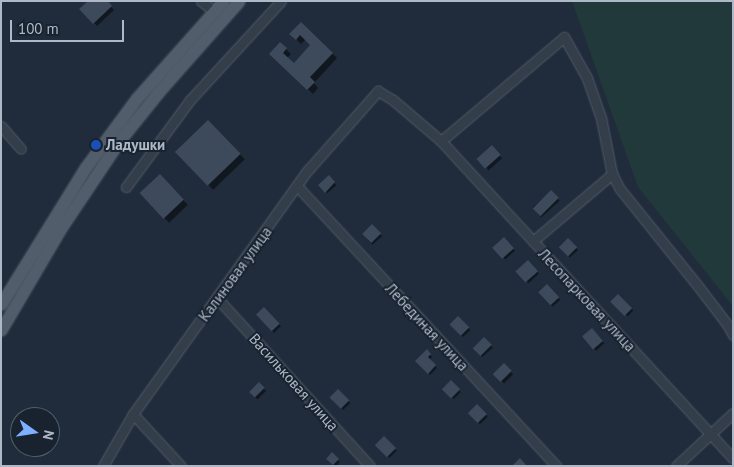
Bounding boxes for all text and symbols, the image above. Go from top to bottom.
scale bar [12,10,126,42]
text: 100 m [18,19,59,38]
place label: Ладушки [106,136,165,154]
marker: Ладушки [90,139,102,151]
street label: Калиновая улица [195,223,275,325]
street label: Лесопарковая улица [535,245,639,355]
street label: Лебединая улица [382,279,472,375]
street label: Васильковая улица [246,330,342,434]
north arrow [10,407,60,457]
text: N [39,429,58,442]

